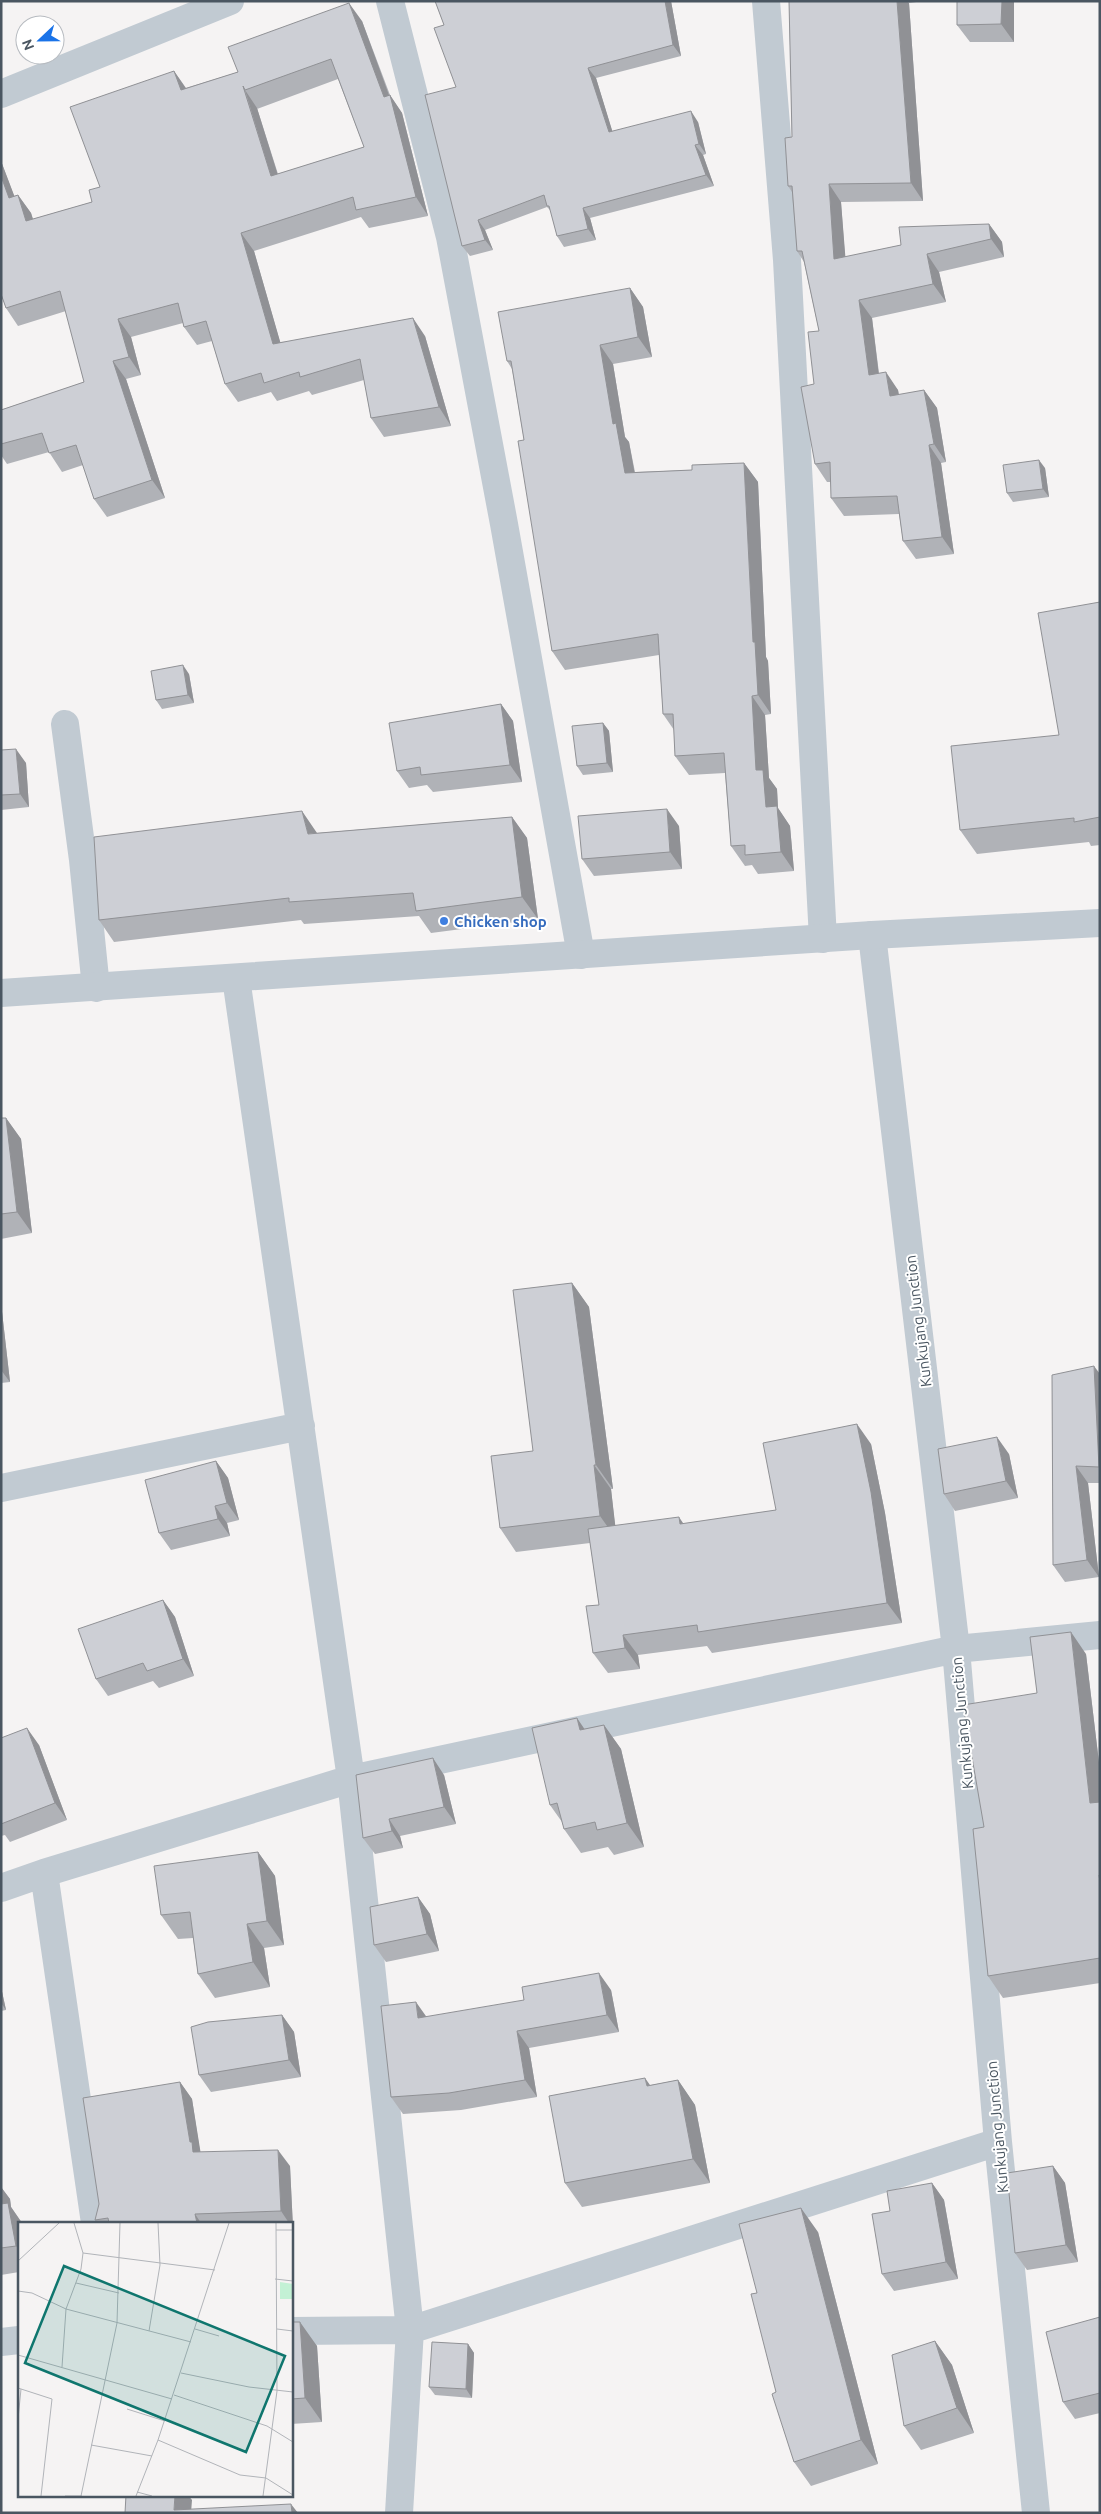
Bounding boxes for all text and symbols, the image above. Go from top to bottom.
north arrow [15,15,65,65]
text: N [19,37,37,53]
place label: Chicken shop [454,913,547,930]
marker: Chicken shop [438,915,450,927]
street label: Kunkujang Junction [901,1254,935,1388]
street label: Kunkujang Junction [948,1656,976,1790]
street label: Kunkujang Junction [983,2060,1011,2194]
inset map [18,2222,292,2496]

